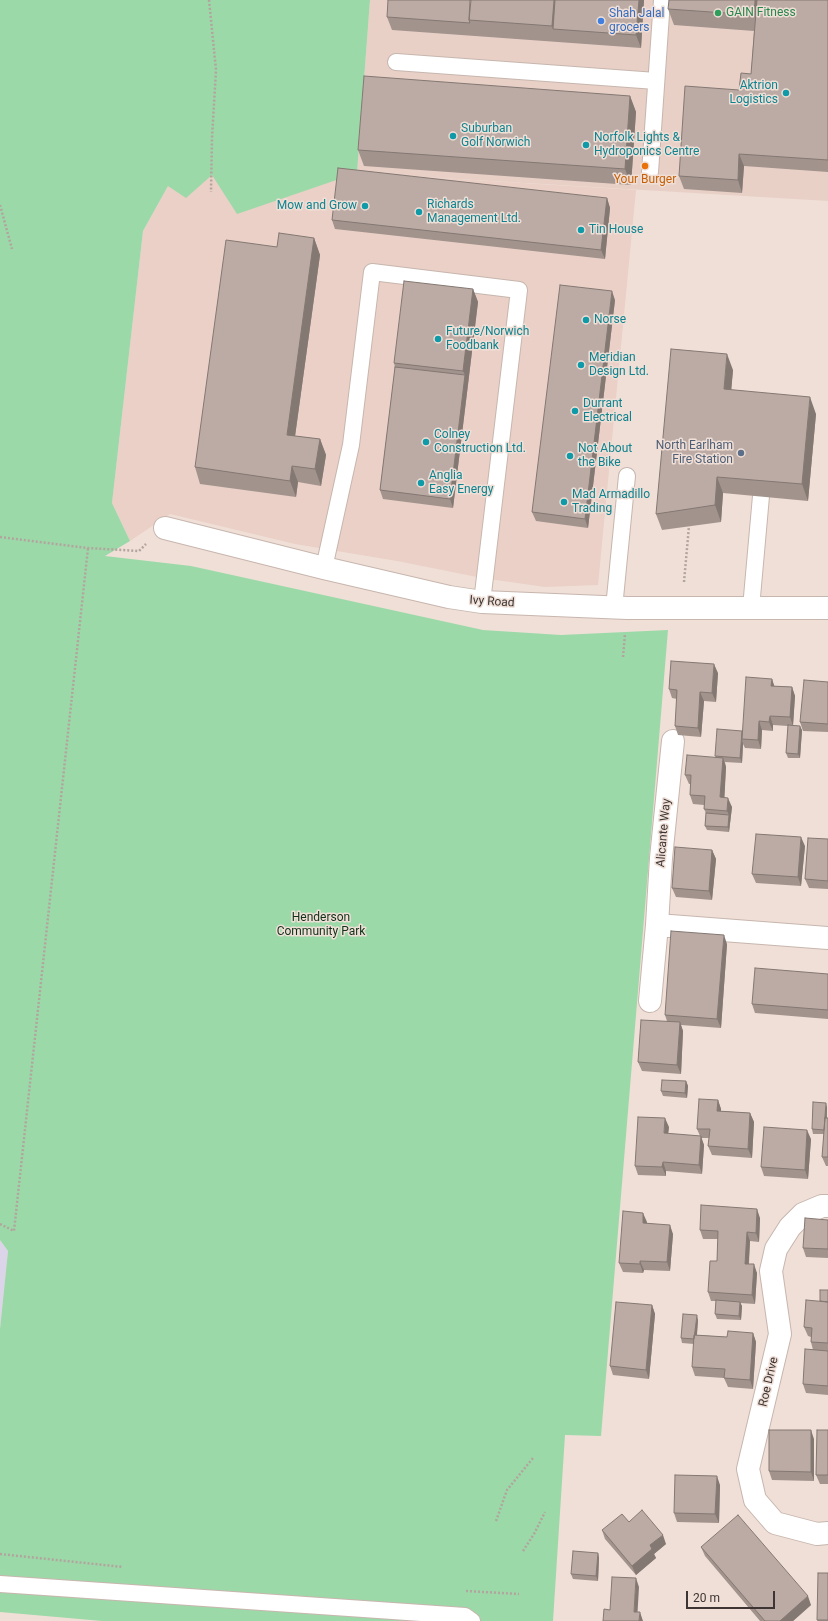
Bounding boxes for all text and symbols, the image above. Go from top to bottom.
place label: GAIN Fitness [726,6,796,20]
place label: Shah Jalal grocers [609,7,664,35]
marker: GAIN Fitness [713,8,723,18]
marker: Shah Jalal grocers [596,16,606,26]
place label: Aktrion Logistics [730,79,778,107]
marker: Aktrion Logistics [781,88,791,98]
place label: Suburban Golf Norwich [461,122,530,150]
marker: Suburban Golf Norwich [448,131,458,141]
place label: Norfolk Lights & Hydroponics Centre [594,131,699,159]
marker: Norfolk Lights & Hydroponics Centre [581,140,591,150]
marker: Your Burger [640,161,650,171]
place label: Your Burger [614,173,676,187]
place label: Richards Management Ltd. [427,198,521,226]
place label: Mow and Grow [277,199,357,213]
marker: Mow and Grow [360,201,370,211]
marker: Richards Management Ltd. [414,207,424,217]
place label: Tin House [589,223,643,237]
marker: Tin House [576,225,586,235]
place label: Norse [594,313,626,327]
marker: Norse [581,315,591,325]
place label: Future/Norwich Foodbank [446,325,529,353]
marker: Future/Norwich Foodbank [433,334,443,344]
place label: Meridian Design Ltd. [589,351,649,379]
marker: Meridian Design Ltd. [576,360,586,370]
place label: Durrant Electrical [583,397,632,425]
marker: Durrant Electrical [570,406,580,416]
place label: Colney Construction Ltd. [434,428,526,456]
marker: Colney Construction Ltd. [421,437,431,447]
place label: North Earlham Fire Station [656,439,733,467]
place label: Not About the Bike [578,442,632,470]
marker: North Earlham Fire Station [736,448,746,458]
marker: Not About the Bike [565,451,575,461]
place label: Anglia Easy Energy [429,469,493,497]
marker: Anglia Easy Energy [416,478,426,488]
place label: Mad Armadillo Trading [572,488,650,516]
marker: Mad Armadillo Trading [559,497,569,507]
street label: Ivy Road [469,593,515,611]
street label: Alicante Way [654,798,674,868]
park label: Henderson Community Park [277,911,365,939]
street label: Roe Drive [756,1356,782,1408]
scale bar [688,1583,777,1609]
text: 20 m [693,1591,720,1605]

